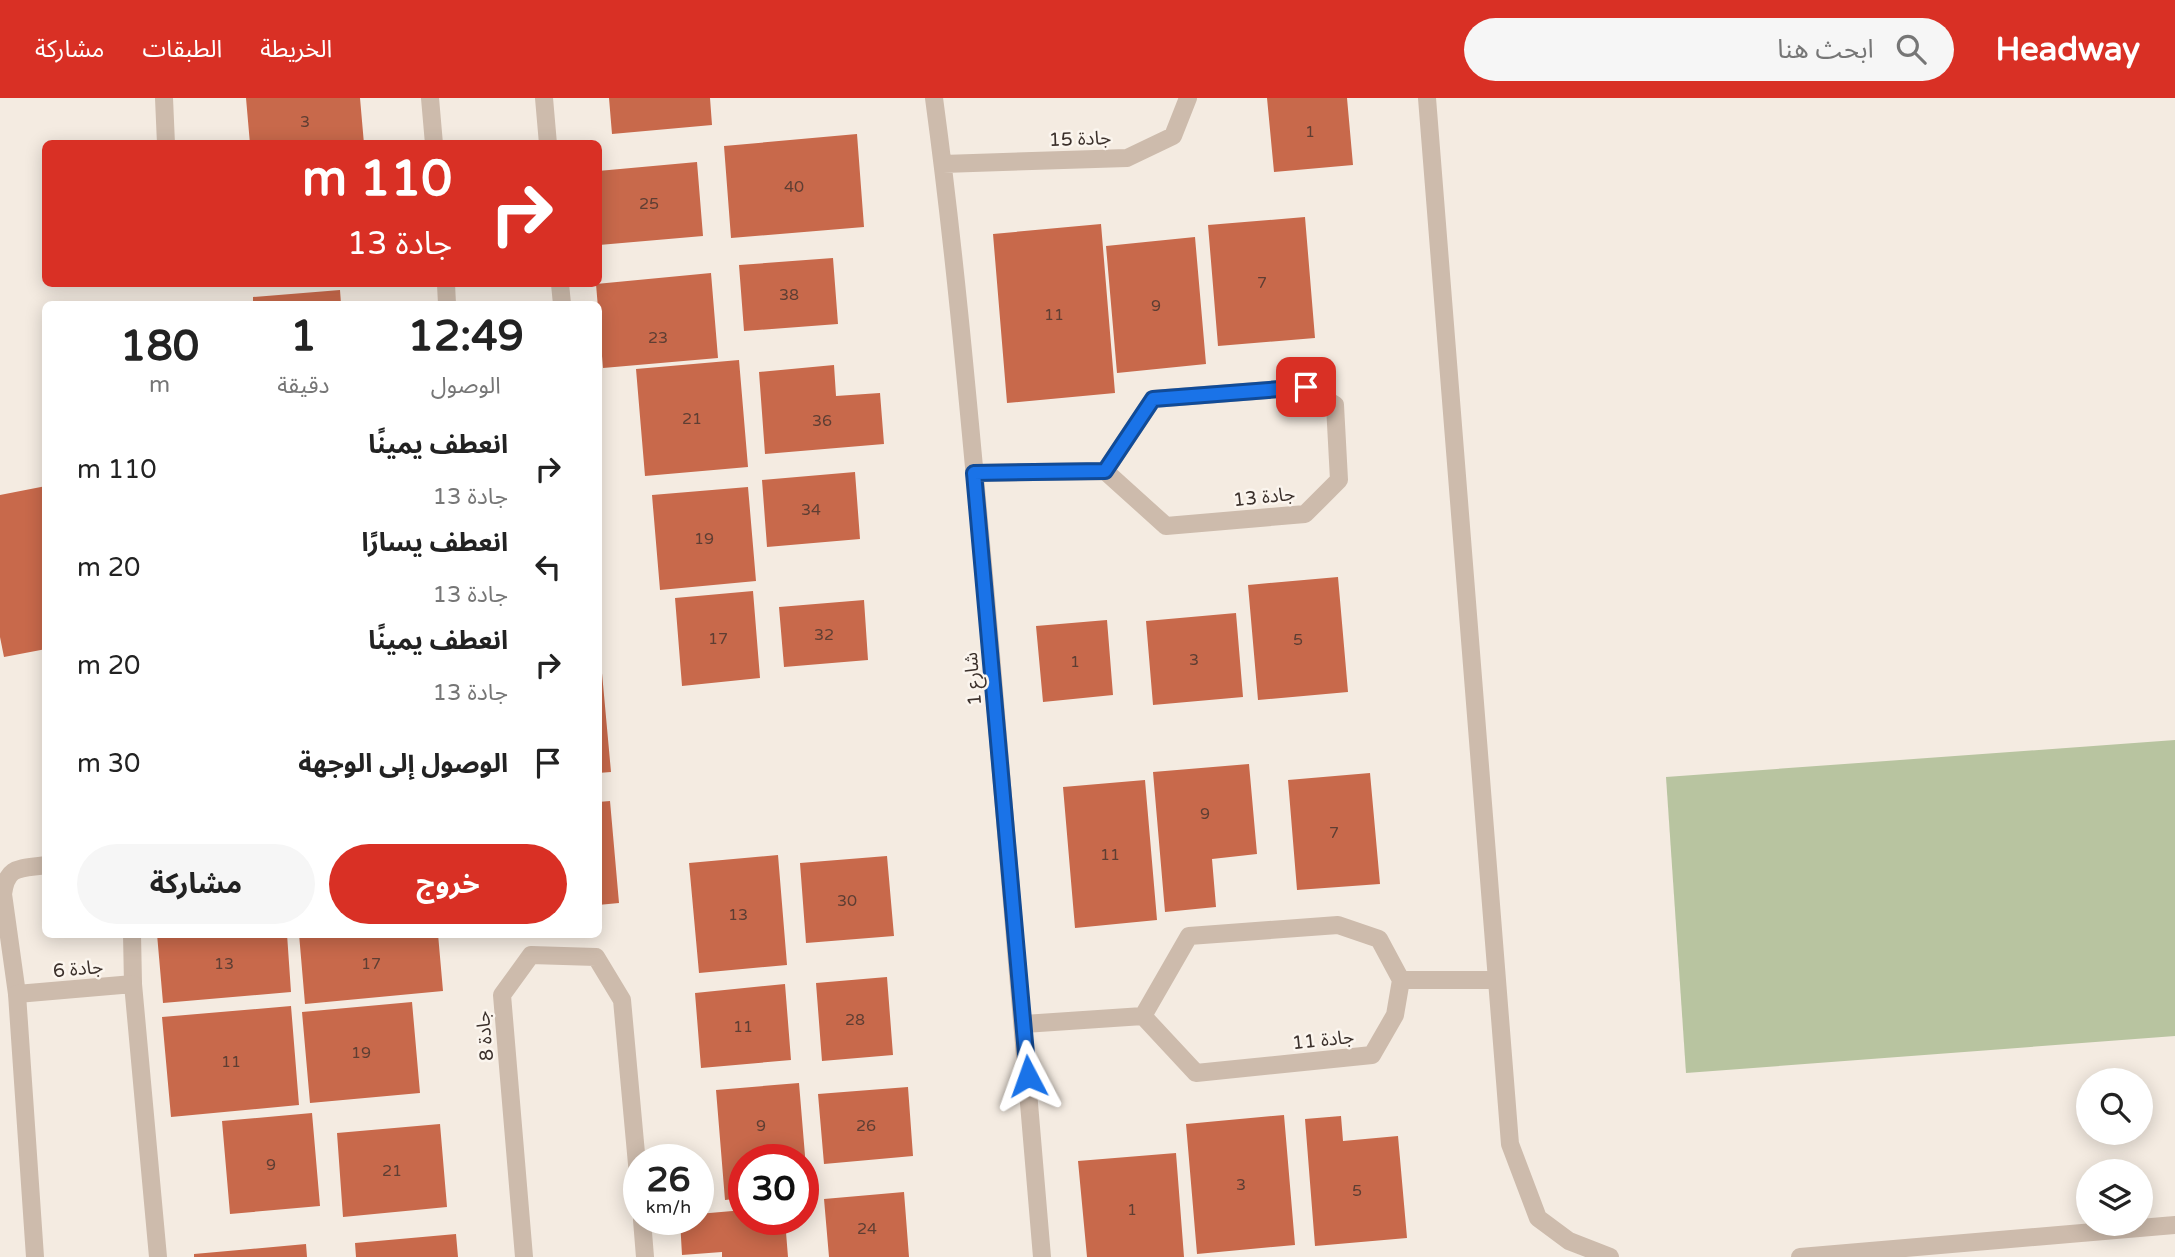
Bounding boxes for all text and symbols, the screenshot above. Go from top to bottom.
search box [1464,18,1954,81]
icon: search [1892,30,1930,68]
text: Headway [1996,30,2140,69]
text: ابحث هنا [1777,34,1874,65]
text: مشاركة [35,35,104,64]
text: الطبقات [142,35,222,64]
text: الخريطة [260,35,332,64]
house number: 3 [300,112,310,132]
house number: 1 [1305,122,1315,142]
street label: جادة 15 [1049,127,1112,151]
text: 110 m [302,150,452,209]
icon: right [476,168,567,259]
house number: 40 [784,177,804,197]
house number: 25 [639,194,659,214]
text: جادة 13 [347,225,452,263]
house number: 7 [1257,273,1267,293]
house number: 38 [779,285,799,305]
house number: 9 [1151,296,1161,316]
house number: 11 [1044,305,1064,325]
text: 1 [290,311,317,362]
text: 12:49 [408,311,524,362]
text: 180 [120,321,199,372]
house number: 23 [648,328,668,348]
pin [1276,357,1336,417]
icon: arrive [1287,368,1325,406]
text: m [149,371,170,399]
text: دقيقة [277,372,330,400]
text: الوصول [431,372,501,400]
house number: 21 [682,409,702,429]
house number: 36 [812,411,832,431]
text: انعطف يمينًا [368,429,508,460]
icon: right [529,450,567,488]
text: 110 m [77,454,157,485]
text: جادة 13 [433,483,508,511]
street label: جادة 13 [1232,483,1296,511]
house number: 34 [801,500,821,520]
text: انعطف يسارًا [362,527,508,558]
house number: 19 [694,529,714,549]
icon: left [529,548,567,586]
text: 20 m [77,552,140,583]
text: جادة 13 [433,581,508,609]
text: انعطف يمينًا [368,625,508,656]
house number: 32 [814,625,834,645]
house number: 17 [708,629,728,649]
house number: 5 [1293,630,1303,650]
icon: right [529,646,567,684]
text: 20 m [77,650,140,681]
house number: 3 [1189,650,1199,670]
street label: شارع 1 [960,651,988,707]
house number: 1 [1070,652,1080,672]
text: جادة 13 [433,679,508,707]
icon: arrive [529,744,567,782]
text: 30 m [77,748,140,779]
text: الوصول إلى الوجهة [298,748,508,779]
house number: 9 [1200,804,1210,824]
house number: 7 [1329,823,1339,843]
button: مشاركة [77,844,315,924]
button: خروج [329,844,567,924]
house number: 11 [1100,845,1120,865]
house number: 30 [837,891,857,911]
house number: 13 [728,905,748,925]
house number: 13 [214,954,234,974]
house number: 17 [361,954,381,974]
street label: جادة 6 [52,956,104,982]
street label: جادة 8 [472,1010,498,1062]
house number: 28 [845,1010,865,1030]
house number: 11 [733,1017,753,1037]
street label: جادة 11 [1291,1026,1355,1054]
position arrow [991,1039,1065,1113]
house number: 19 [351,1043,371,1063]
house number: 11 [221,1052,241,1072]
map controls [2076,1068,2153,1236]
button: search [2076,1068,2153,1145]
house number: 9 [756,1116,766,1136]
house number: 26 [856,1116,876,1136]
speed limit sign: 30 [728,1144,819,1235]
house number: 9 [266,1155,276,1175]
text: 26 [647,1159,690,1201]
button: layers [2076,1159,2153,1236]
house number: 21 [382,1161,402,1181]
house number: 3 [1236,1175,1246,1195]
house number: 5 [1352,1181,1362,1201]
text: km/h [646,1196,691,1218]
house number: 1 [1127,1200,1137,1220]
house number: 24 [857,1219,877,1239]

